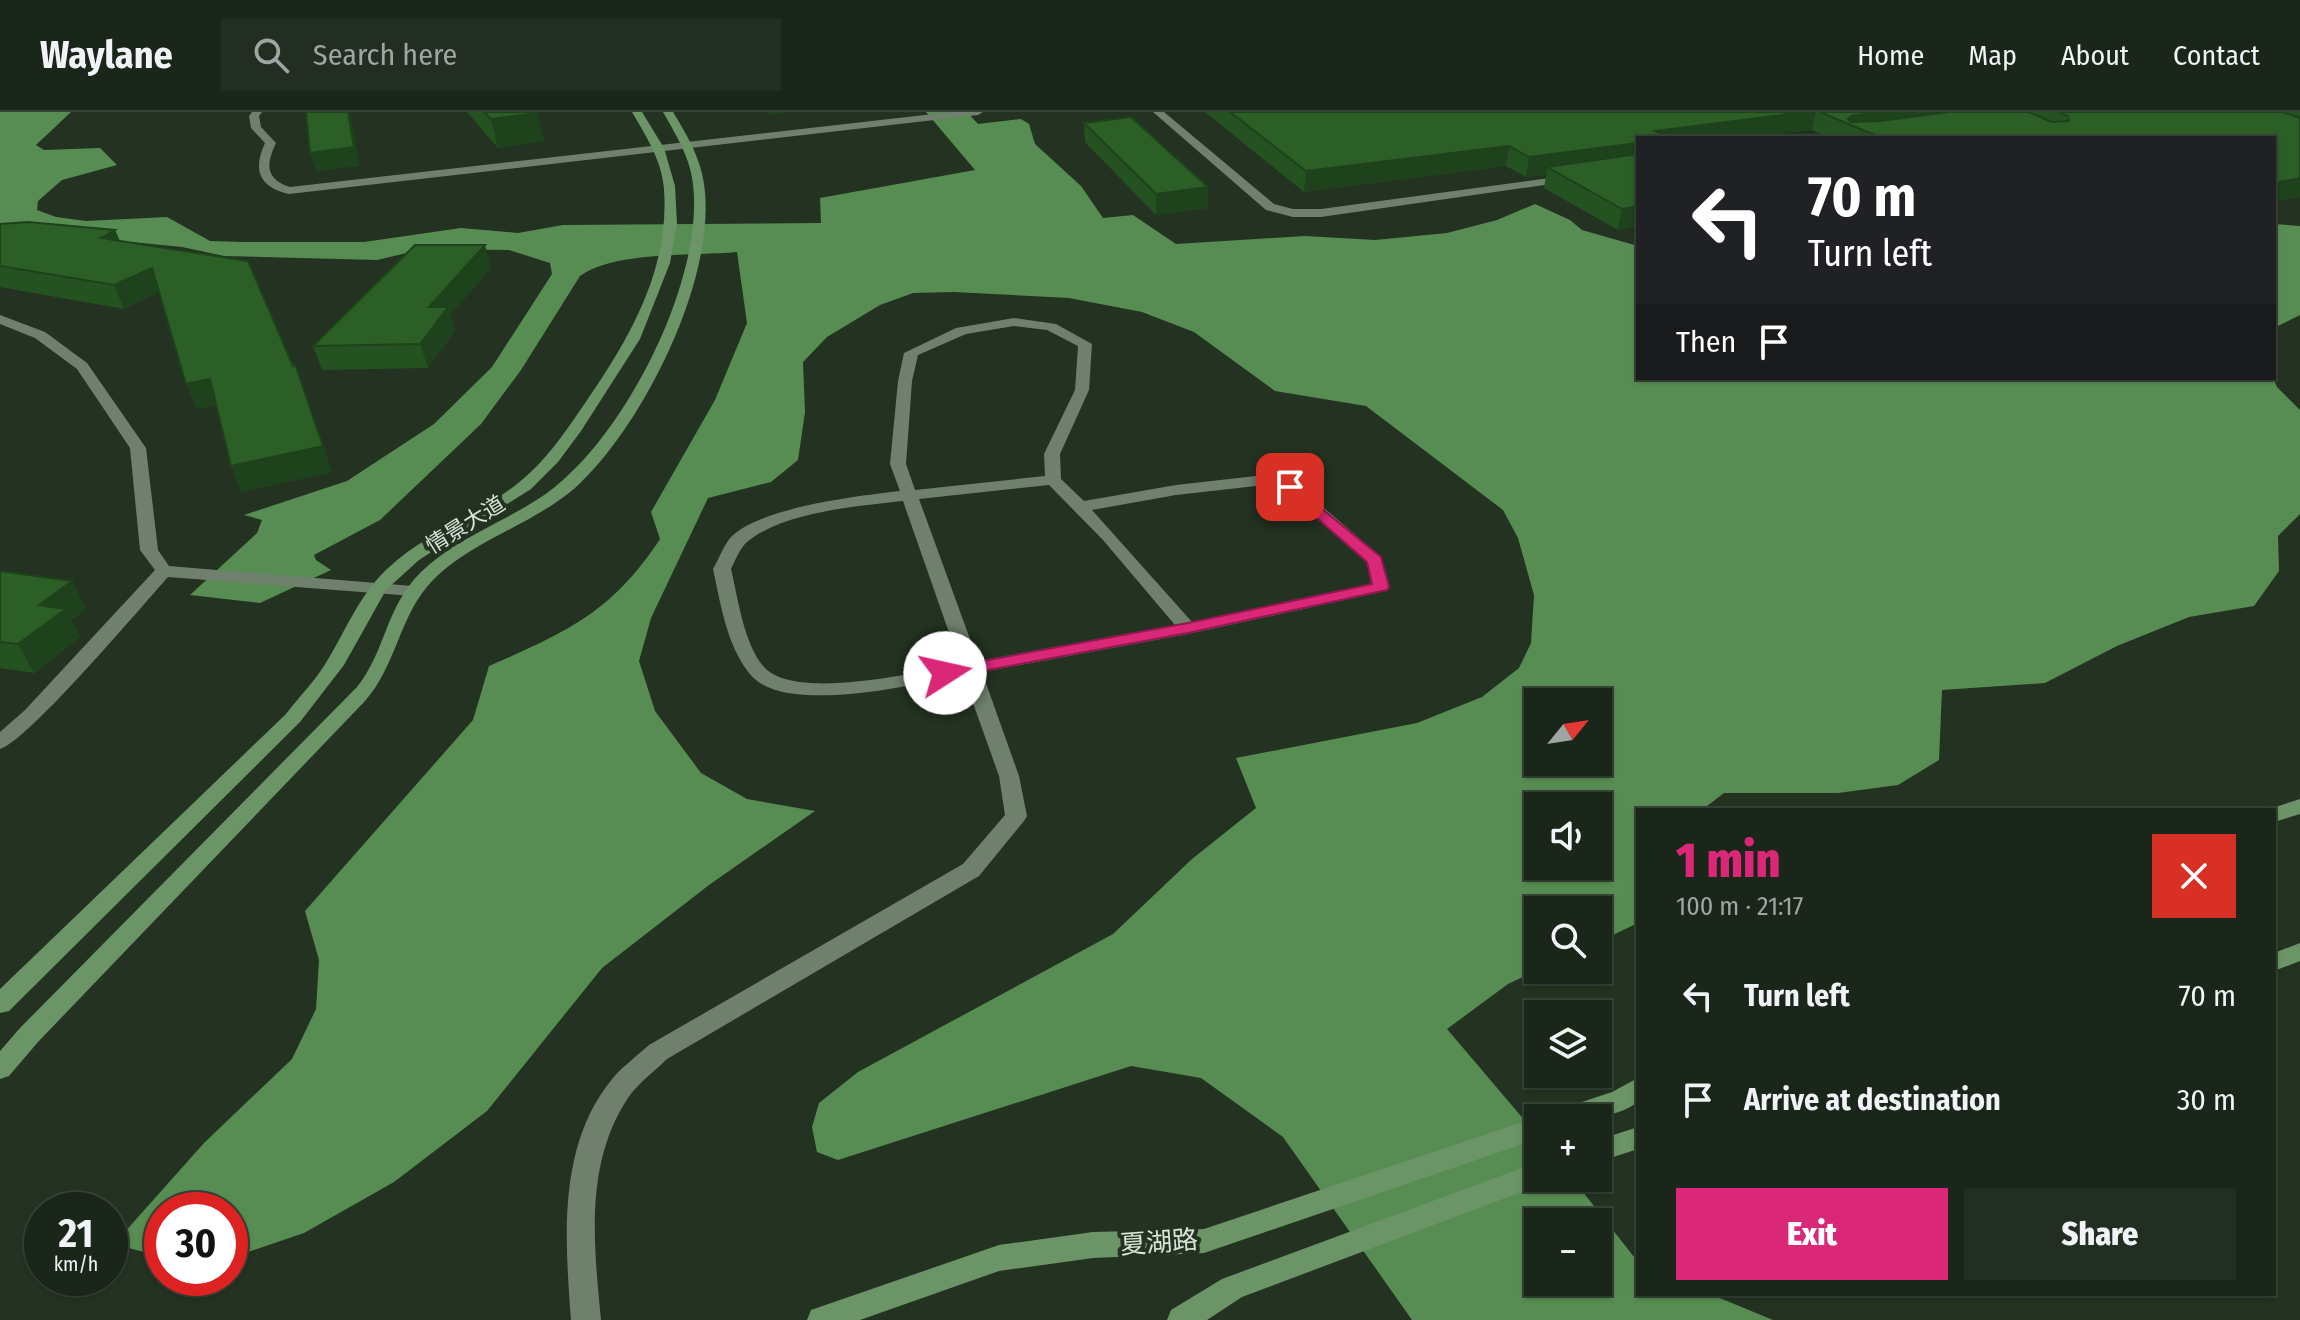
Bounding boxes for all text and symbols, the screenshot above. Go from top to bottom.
search box [221,19,781,91]
text: Waylane [40,32,173,78]
icon: search [249,33,293,77]
text: Search here [313,37,457,73]
text: Home [1857,39,1924,72]
text: Map [1968,39,2017,72]
text: About [2061,39,2129,72]
text: Contact [2173,39,2260,72]
text: 70 m [1808,164,1916,231]
icon: left [1676,168,1780,272]
text: Turn left [1808,232,1932,276]
icon: arrive [1752,320,1796,364]
text: Then [1676,324,1736,360]
pin [1256,453,1324,521]
icon: arrive [1268,465,1312,509]
street label: 情景大道 [421,490,510,559]
position arrow [903,631,987,715]
north arrow [1524,688,1612,776]
map controls [1524,688,1612,1296]
button: sound [1524,792,1612,880]
text: 1 min [1676,832,1780,890]
button: close [2152,834,2236,918]
text: 100 m · 21:17 [1676,891,1803,922]
button: search [1524,896,1612,984]
icon: left [1676,974,1720,1018]
text: Turn left [1744,978,1850,1014]
text: 70 m [2178,978,2236,1014]
button: layers [1524,1000,1612,1088]
icon: arrive [1676,1078,1720,1122]
text: Arrive at destination [1744,1082,2001,1118]
text: 30 m [2177,1082,2236,1118]
button: + [1524,1104,1612,1192]
button: Exit [1676,1188,1948,1280]
button: Share [1964,1188,2236,1280]
speed limit sign: 30 [144,1192,248,1296]
button: − [1524,1208,1612,1296]
text: 21 [59,1210,93,1258]
street label: 夏湖路 [1119,1224,1199,1261]
text: km/h [54,1252,98,1276]

